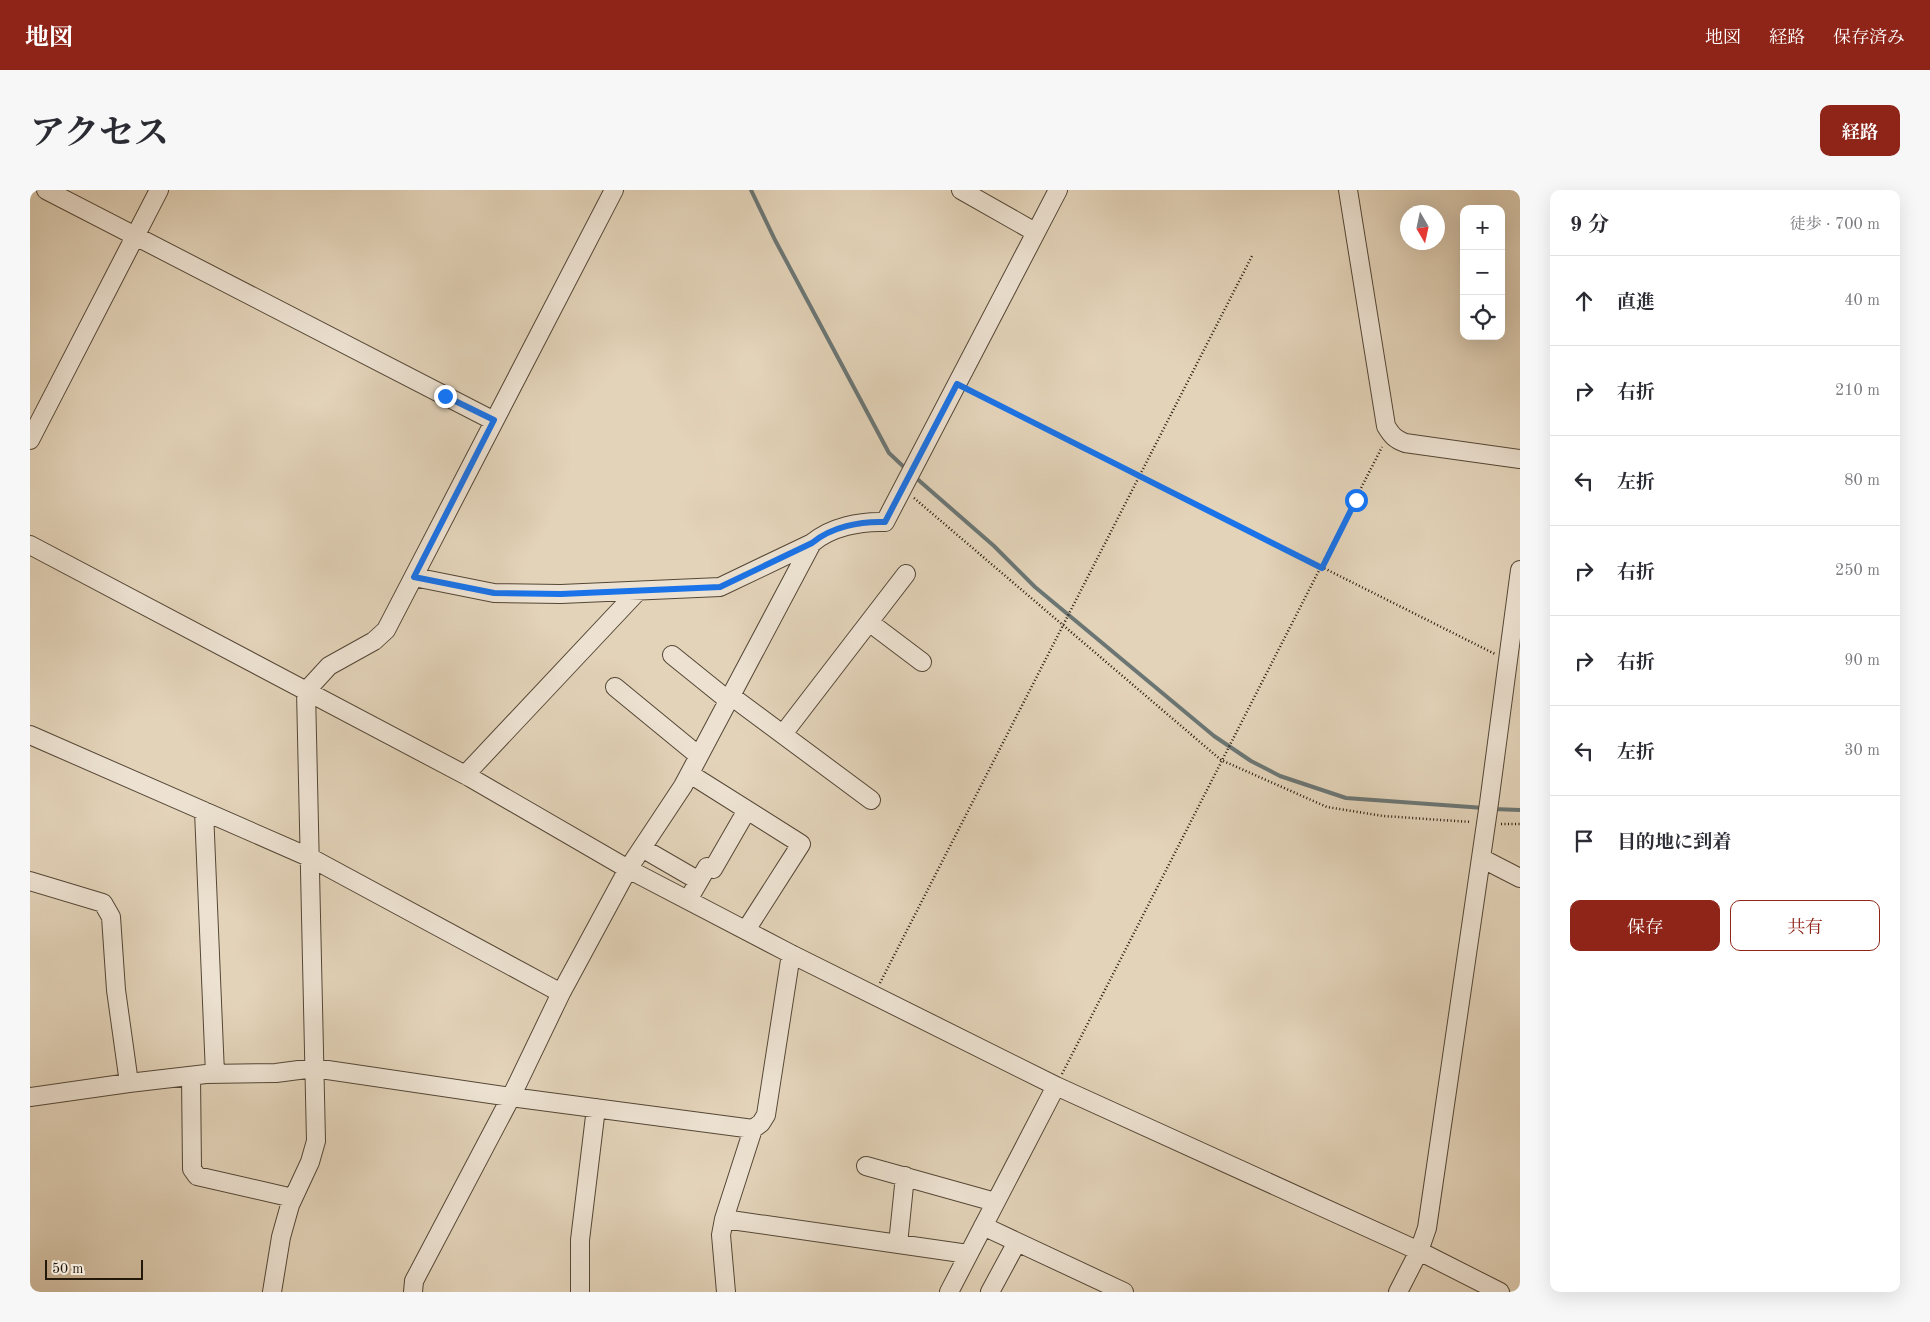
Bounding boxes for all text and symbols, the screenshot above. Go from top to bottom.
text: 地図 [25,27,73,51]
text: 地図 [1705,29,1741,47]
text: 経路 [1769,29,1805,47]
text: 保存済み [1833,29,1905,47]
button: 経路 [1820,105,1900,156]
text: アクセス [30,117,169,152]
north arrow [1400,205,1445,250]
map controls [1460,205,1505,340]
button: + [1460,205,1505,250]
text: 9 分 [1570,215,1609,236]
text: 徒歩 · 700 m [1790,217,1880,233]
button: − [1460,250,1505,295]
icon: ahead [1570,287,1598,315]
text: 40 m [1844,293,1880,309]
text: 直進 [1617,294,1655,313]
button: locate [1460,295,1505,340]
icon: right [1570,377,1598,405]
text: 210 m [1835,383,1880,399]
text: 右折 [1617,384,1655,403]
route end [434,385,457,408]
icon: left [1570,467,1598,495]
text: 80 m [1844,473,1880,489]
text: 左折 [1617,474,1655,493]
route start [1345,489,1368,512]
icon: right [1570,557,1598,585]
text: 250 m [1835,563,1880,579]
text: 右折 [1617,564,1655,583]
icon: right [1570,647,1598,675]
text: 90 m [1844,653,1880,669]
text: 右折 [1617,654,1655,673]
icon: left [1570,737,1598,765]
text: 30 m [1844,743,1880,759]
text: 左折 [1617,744,1655,763]
icon: arrive [1570,827,1598,855]
text: 目的地に到着 [1617,834,1731,853]
button: 保存 [1570,900,1720,951]
button: 共有 [1730,900,1880,951]
scale bar [45,1257,142,1280]
text: 50 m [52,1262,83,1276]

